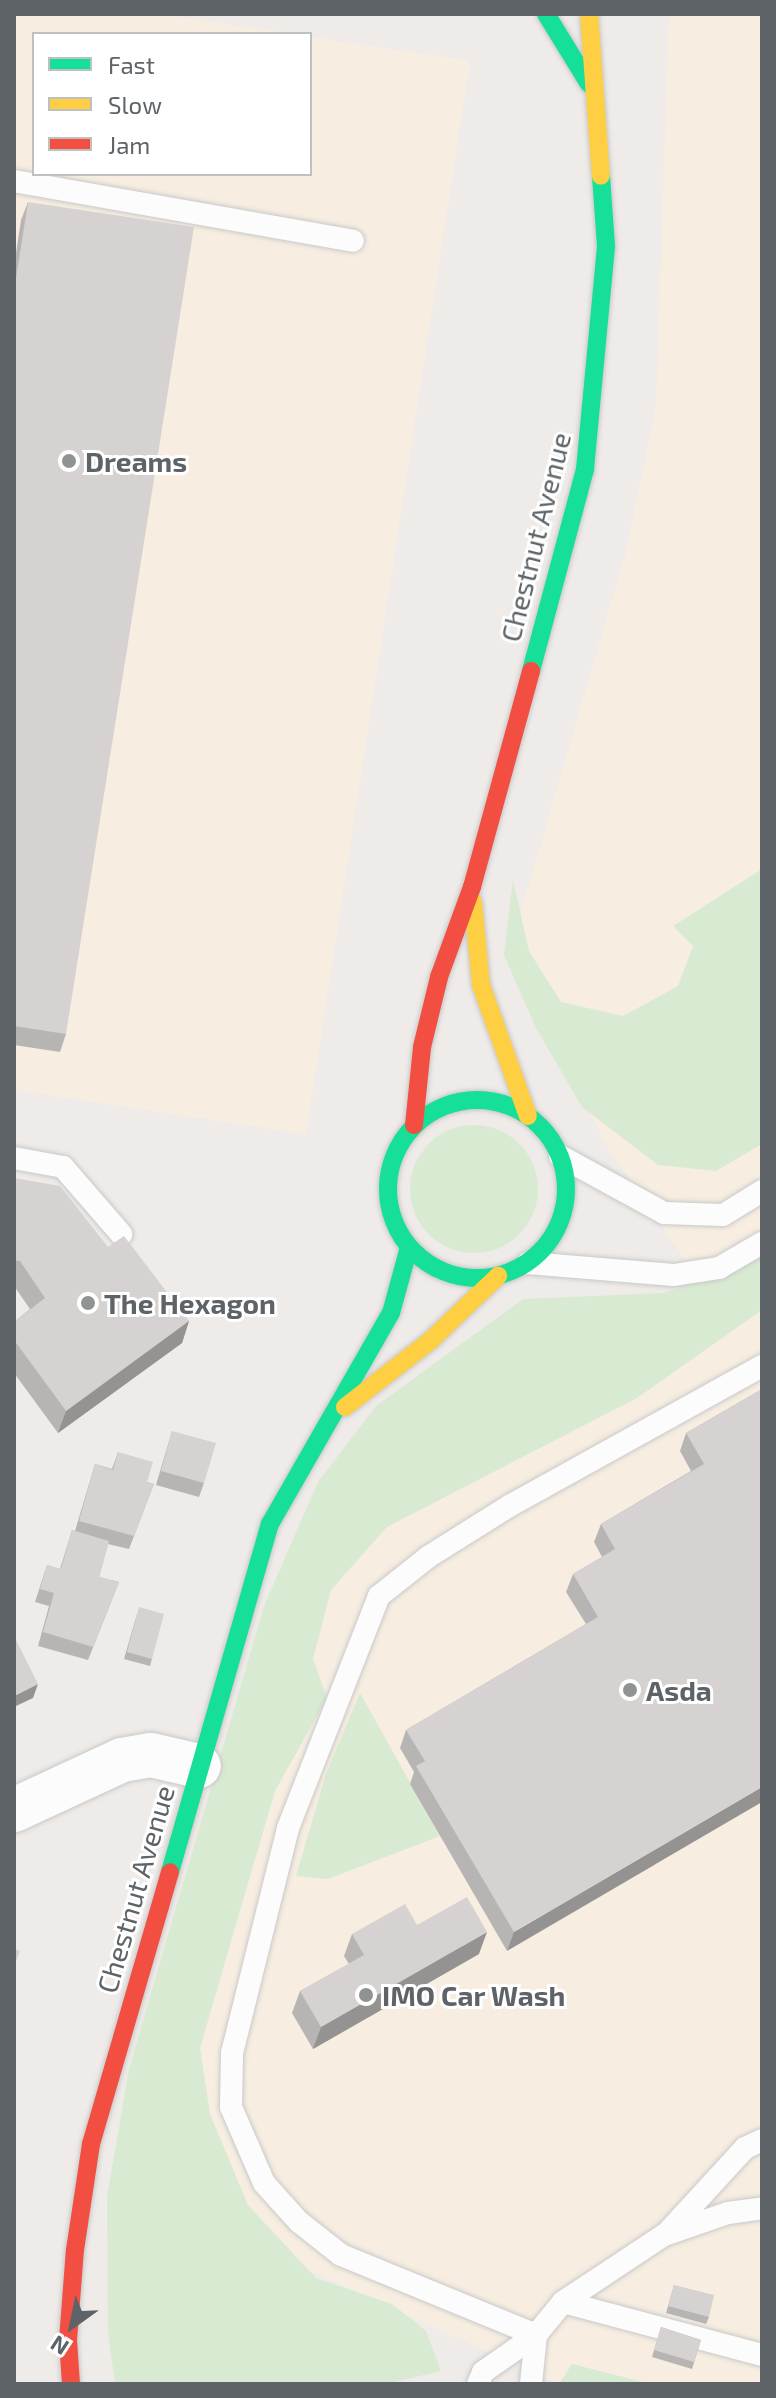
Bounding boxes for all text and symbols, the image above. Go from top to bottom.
legend [32,32,312,176]
text: Fast [108,50,155,79]
text: Slow [108,90,162,119]
text: Jam [108,130,150,159]
street label: Chestnut Avenue [493,429,577,645]
place label: Dreams [85,444,187,478]
marker: Dreams [60,452,78,470]
place label: The Hexagon [104,1286,276,1320]
marker: The Hexagon [79,1294,97,1312]
place label: Asda [646,1673,712,1707]
marker: Asda [621,1681,639,1699]
street label: Chestnut Avenue [89,1781,181,1997]
place label: IMO Car Wash [382,1978,566,2012]
marker: IMO Car Wash [357,1986,375,2004]
north arrow [32,2286,112,2366]
text: N [45,2331,73,2361]

